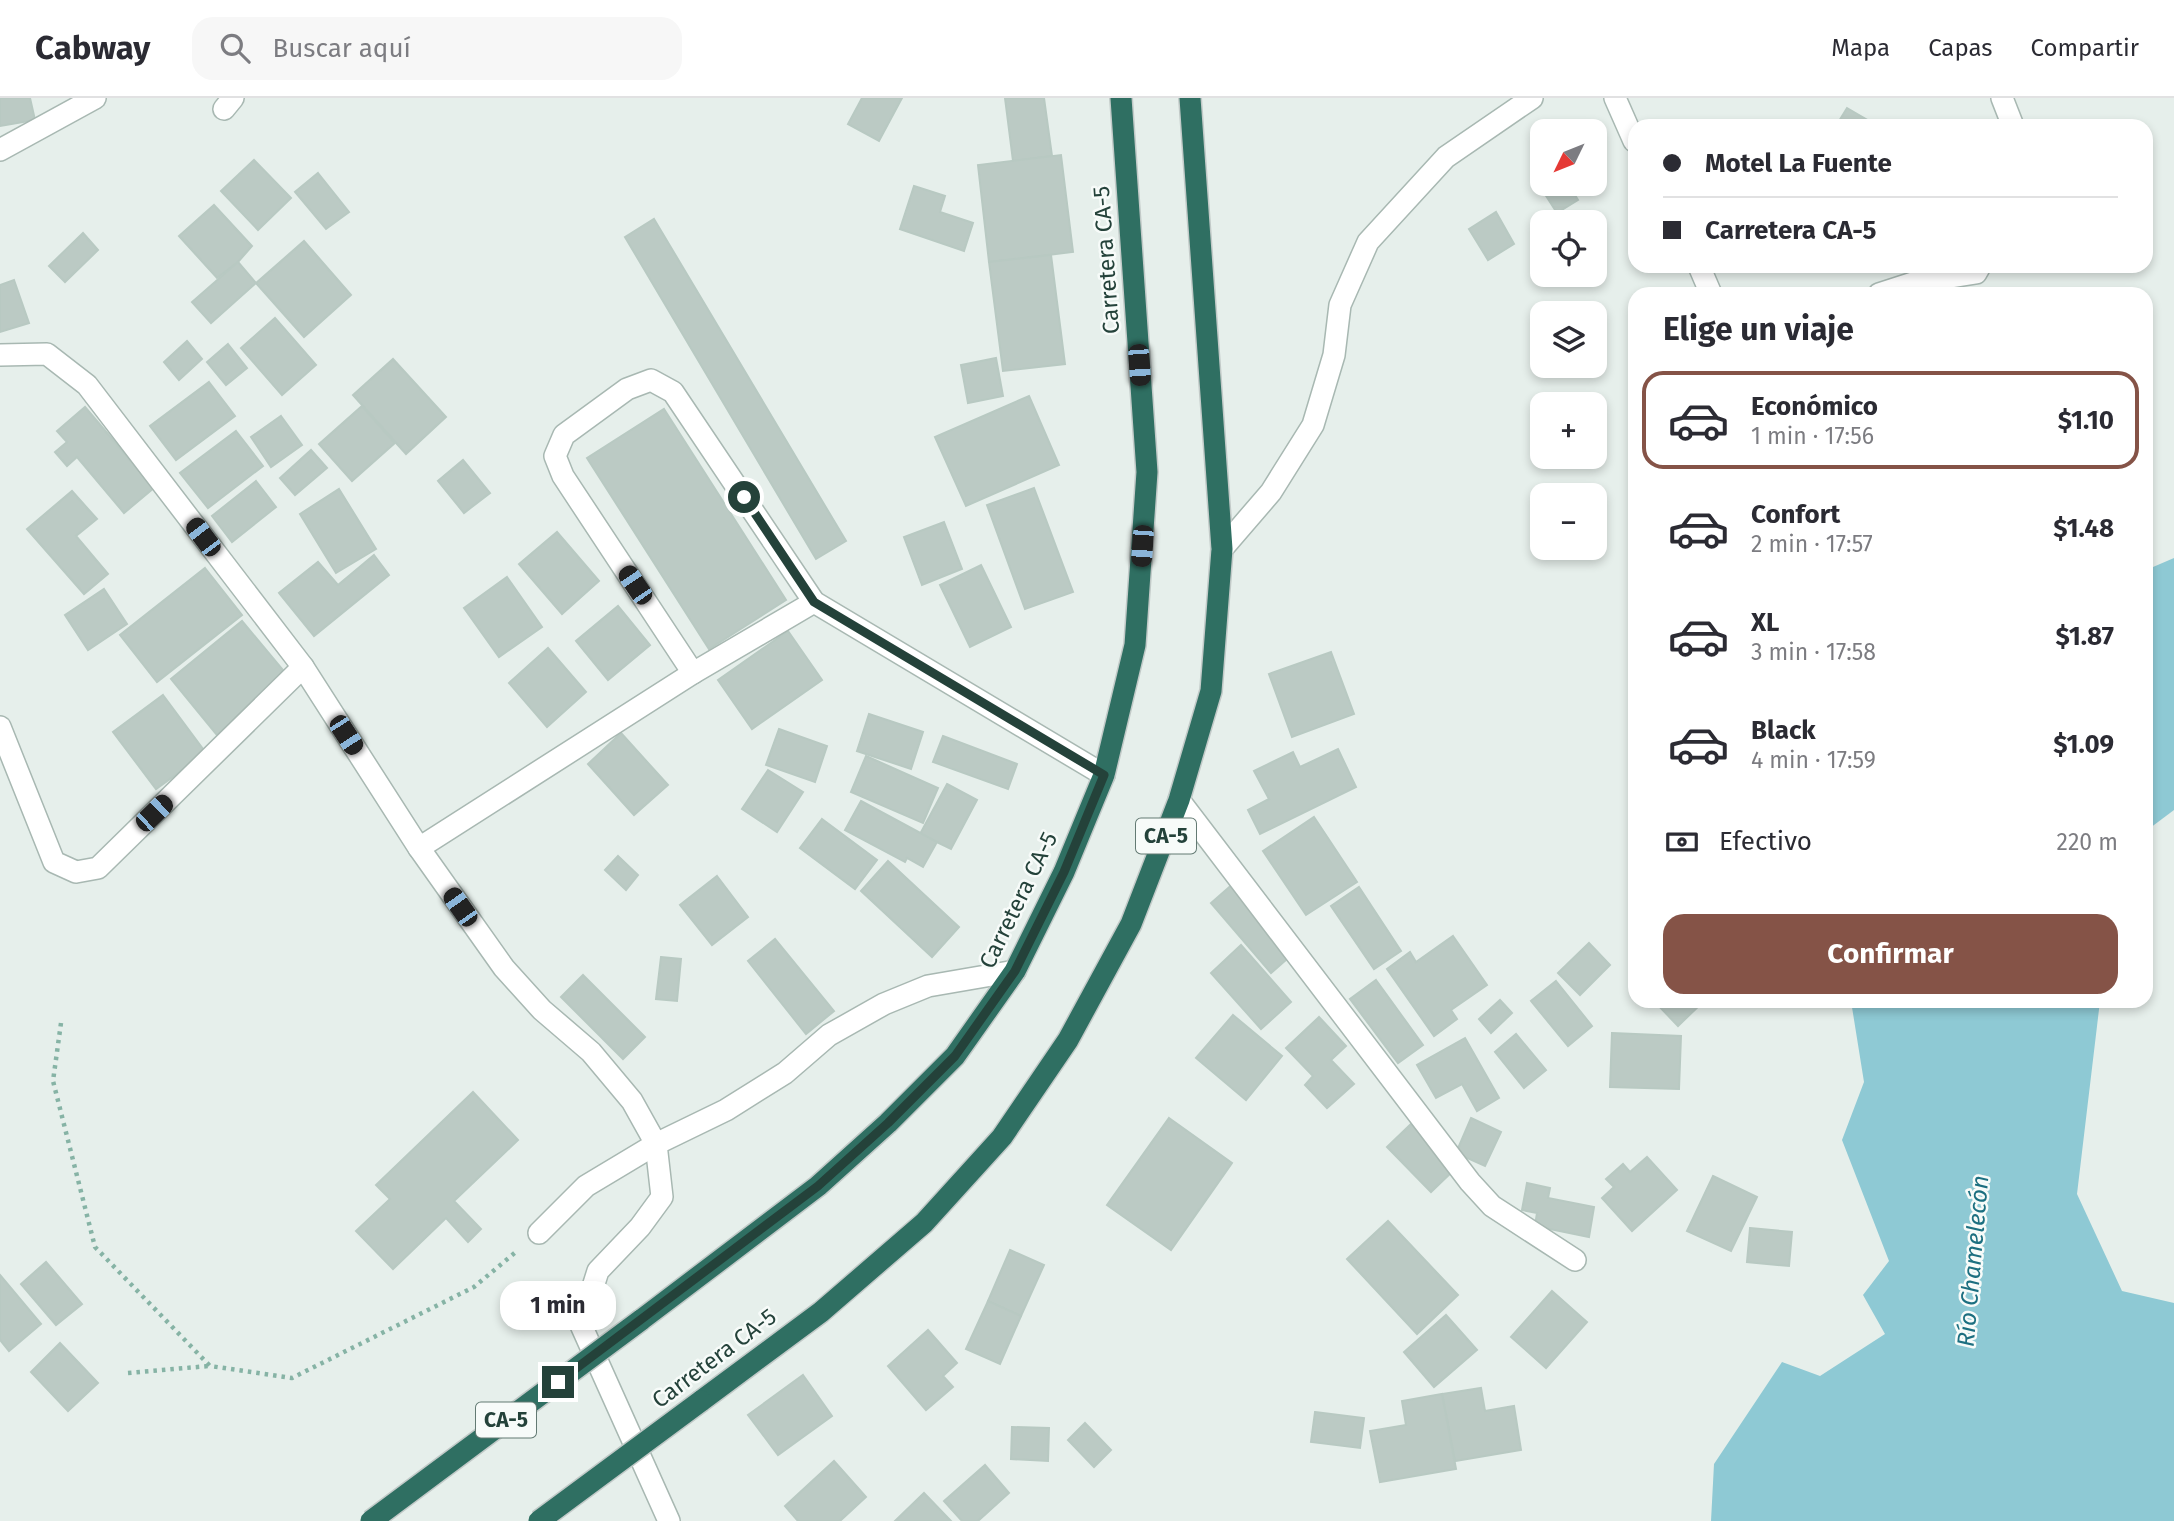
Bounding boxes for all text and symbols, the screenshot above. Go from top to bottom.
search box [192,17,682,80]
text: Cabway [35,28,150,68]
icon: search [216,29,254,67]
text: Buscar aquí [272,33,411,64]
text: Mapa [1831,34,1890,62]
text: Capas [1928,34,1992,62]
text: Compartir [2030,34,2139,62]
north arrow [1530,119,1606,196]
map controls [1530,119,1607,560]
text: Motel La Fuente [1705,148,1892,179]
street label: Carretera CA-5 [1087,185,1125,335]
button: locate [1530,210,1607,287]
text: Carretera CA-5 [1705,215,1877,246]
button: layers [1530,301,1607,378]
text: Elige un viaje [1663,310,1854,348]
car [1128,343,1151,387]
icon: car [1667,389,1730,452]
text: Económico [1751,391,1878,422]
button: + [1530,392,1607,469]
text: $1.10 [2058,405,2114,436]
text: 1 min · 17:56 [1751,422,1874,450]
route start [728,481,760,513]
button: − [1530,483,1607,560]
icon: car [1667,497,1730,560]
text: Confort [1751,499,1840,530]
text: $1.48 [2053,513,2114,544]
car [182,514,225,560]
car [1131,524,1154,568]
text: 2 min · 17:57 [1751,530,1873,558]
car [615,562,656,608]
icon: car [1667,605,1730,668]
text: XL [1751,607,1779,638]
text: $1.87 [2055,621,2114,652]
text: 3 min · 17:58 [1751,638,1876,666]
car [326,712,367,758]
icon: car [1667,713,1730,776]
text: Black [1751,715,1816,746]
text: $1.09 [2053,729,2114,760]
text: 4 min · 17:59 [1751,746,1876,774]
car [132,791,177,835]
road number: CA-5 [1136,818,1196,854]
icon: cash [1663,823,1701,861]
text: Efectivo [1719,826,1812,857]
street label: Carretera CA-5 [973,827,1063,973]
text: 220 m [2057,828,2118,856]
car [440,884,481,930]
button: Confirmar [1663,914,2118,994]
water label: Río Chamelecón [1952,1174,1994,1348]
callout: 1 min [500,1280,616,1330]
text: 1 min [530,1291,586,1319]
street label: Carretera CA-5 [646,1302,782,1414]
route end [542,1366,574,1398]
road number: CA-5 [476,1402,536,1438]

